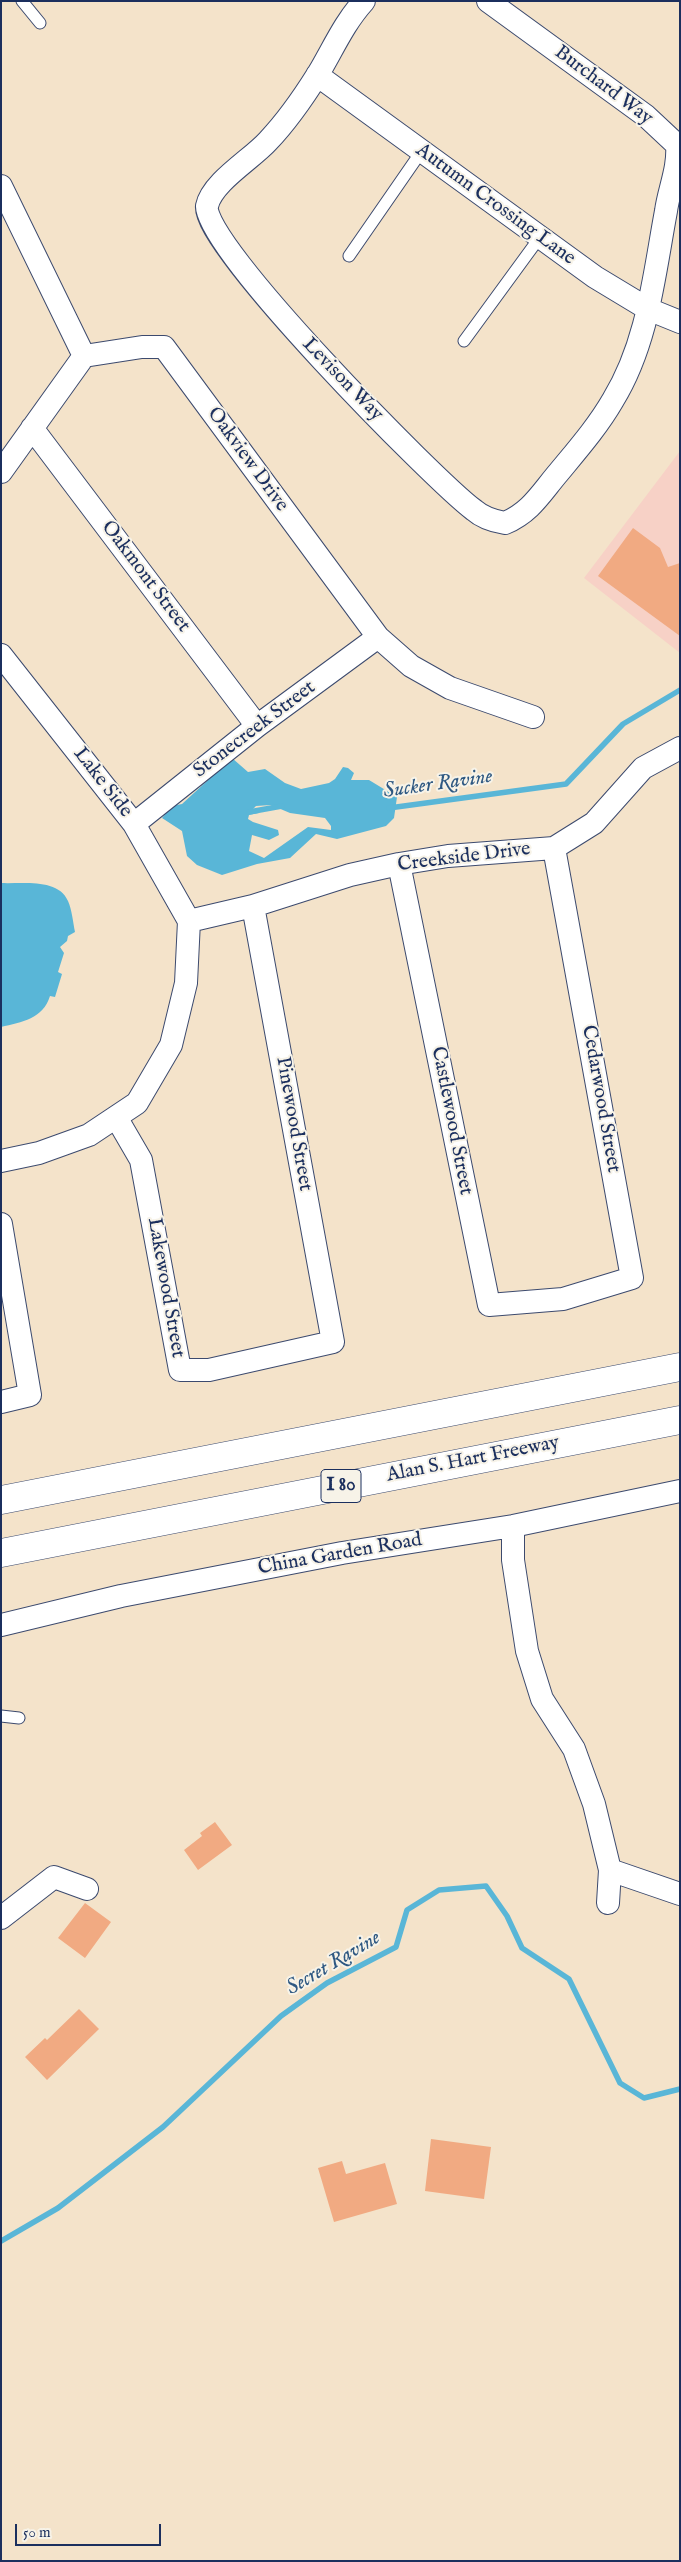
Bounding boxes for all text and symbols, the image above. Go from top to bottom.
street label: Burchard Way [549,41,657,131]
street label: Autumn Crossing Lane [410,139,580,271]
street label: Levison Way [296,333,388,427]
street label: Oakview Drive [201,403,293,517]
street label: Oakmont Street [95,516,195,638]
street label: Stonecreek Street [189,676,321,784]
street label: Lake Side [67,743,137,823]
water label: Sucker Ravine [382,765,494,805]
street label: Creekside Drive [396,838,532,878]
street label: Cedarwood Street [575,1023,625,1175]
street label: Castlewood Street [425,1045,477,1197]
street label: Pinewood Street [269,1055,317,1193]
street label: Lakewood Street [141,1216,189,1360]
street label: Alan S. Hart Freeway [385,1431,561,1489]
road number: I 80 [321,1470,361,1502]
street label: China Garden Road [256,1529,424,1581]
water label: Secret Ravine [282,1926,386,2002]
scale bar [18,2514,164,2546]
text: 50 m [23,2523,51,2542]

